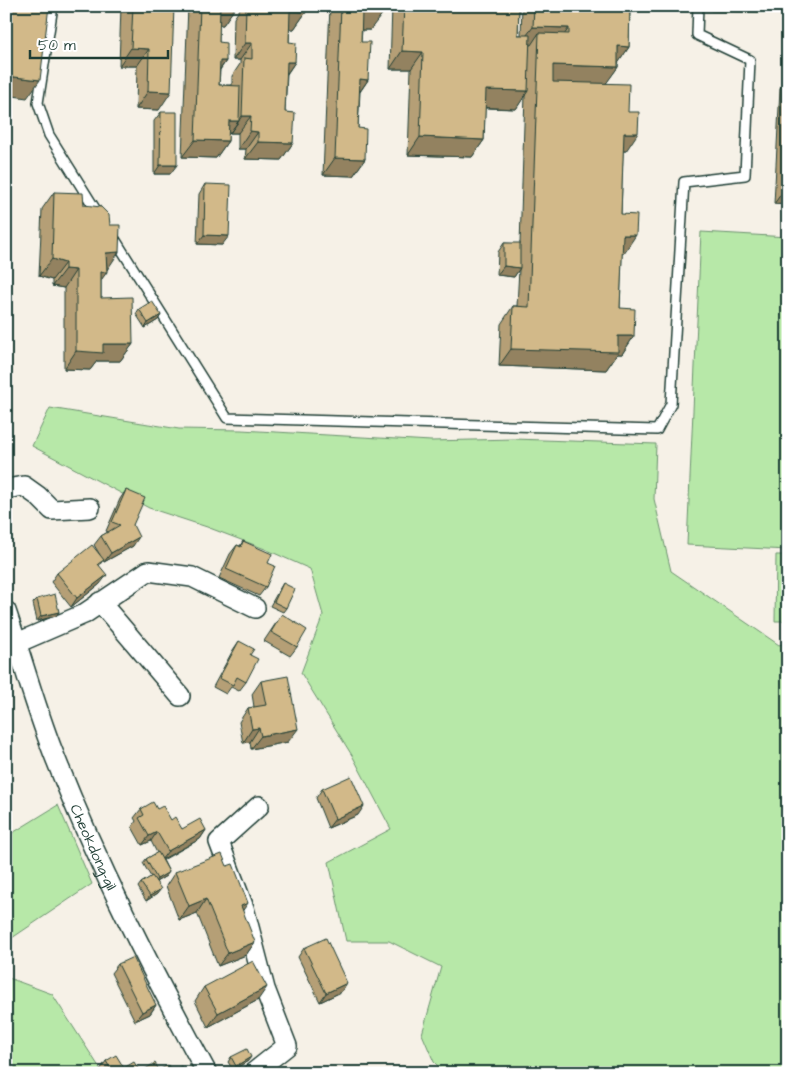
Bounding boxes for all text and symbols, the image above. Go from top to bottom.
scale bar [30,28,168,60]
text: 50 m [38,35,76,56]
street label: Cheokdong-gil [65,801,122,894]

